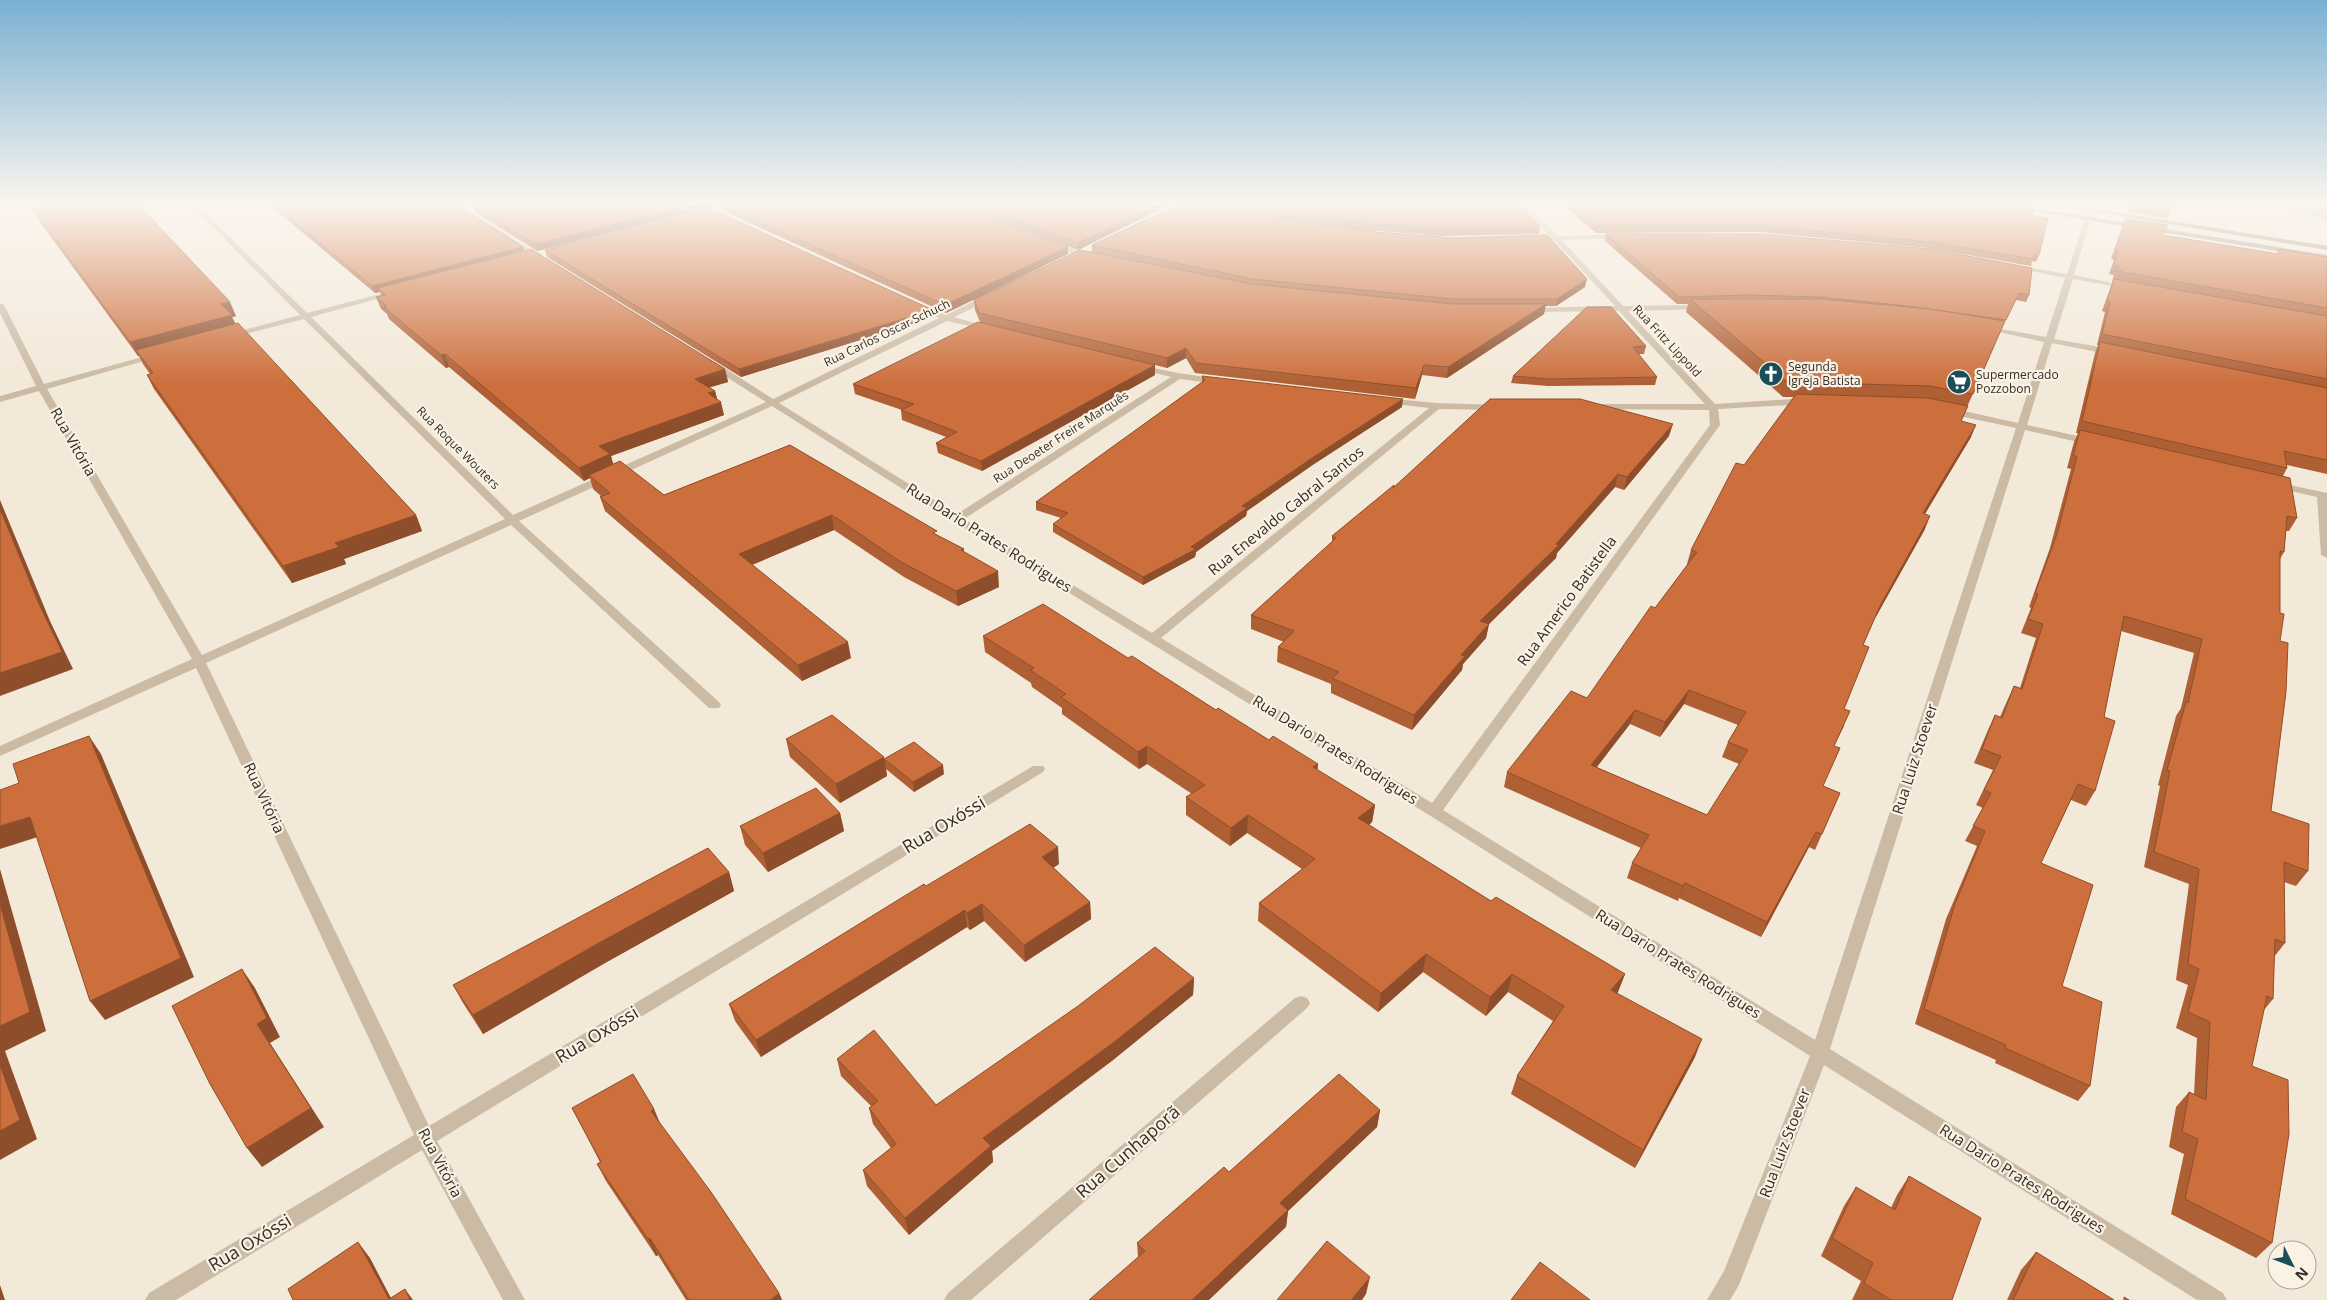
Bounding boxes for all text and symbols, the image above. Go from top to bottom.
street label: Rua Carlos Oscar Schuch [821,295,953,371]
street label: Rua Fritz Lippold [1629,301,1705,381]
place label: Segunda Igreja Batista [1788,358,1861,389]
church icon: Segunda Igreja Batista [1758,361,1784,387]
place label: Supermercado Pozzobon [1976,366,2059,397]
supermarket icon: Supermercado Pozzobon [1946,369,1972,395]
street label: Rua Deoeter Freire Marquês [990,386,1132,487]
street label: Rua Roque Wouters [413,402,504,493]
street label: Rua Vitória [46,404,102,479]
street label: Rua Enevaldo Cabral Santos [1203,441,1367,579]
street label: Rua Dario Prates Rodrigues [903,478,1076,596]
street label: Rua Americo Batistella [1512,531,1620,670]
street label: Rua Dario Prates Rodrigues [1249,690,1422,808]
street label: Rua Luiz Stoever [1887,701,1941,817]
street label: Rua Vitória [240,759,290,836]
street label: Rua Oxóssi [898,790,989,858]
street label: Rua Dario Prates Rodrigues [1592,904,1765,1022]
street label: Rua Oxóssi [551,1000,642,1068]
street label: Rua Luiz Stoever [1754,1085,1814,1200]
street label: Rua Cunhaporã [1070,1099,1184,1203]
street label: Rua Dario Prates Rodrigues [1936,1119,2109,1237]
street label: Rua Vitória [414,1124,468,1201]
street label: Rua Oxóssi [204,1208,295,1276]
north arrow [2267,1240,2317,1290]
text: N [2291,1263,2313,1285]

